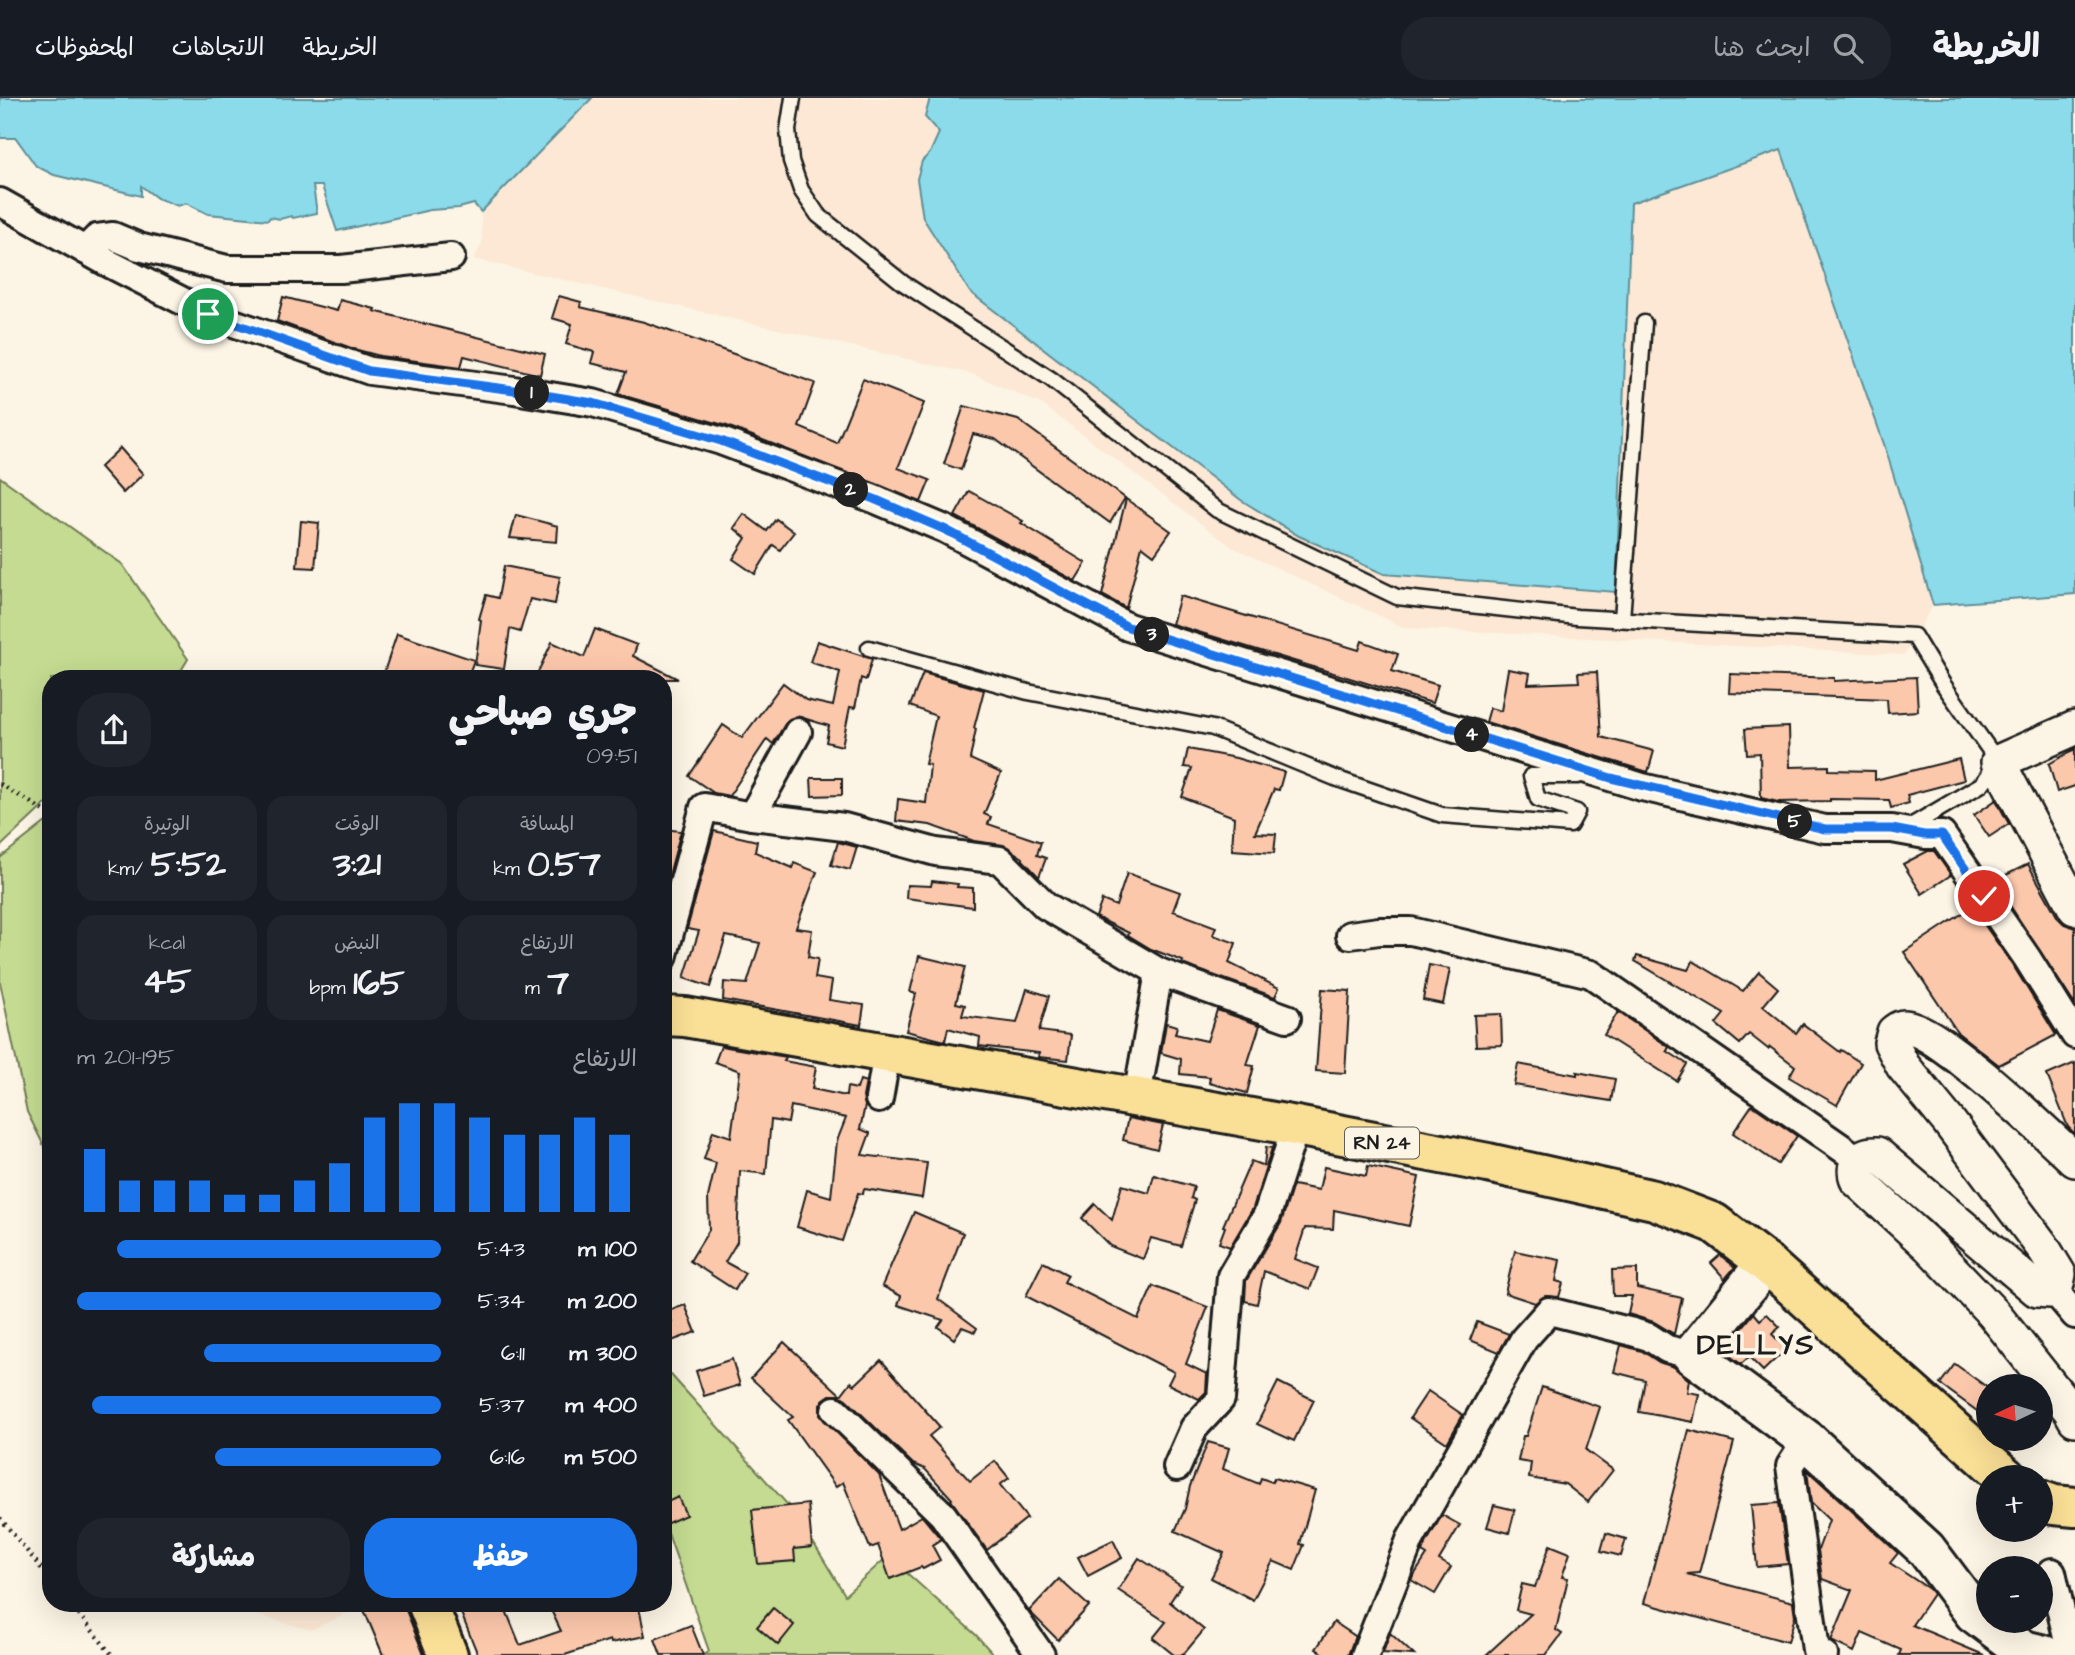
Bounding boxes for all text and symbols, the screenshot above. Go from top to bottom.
search box [1401,17,1891,80]
text: الخريطة [1933,24,2040,70]
icon: search [1829,29,1867,67]
text: ابحث هنا [1713,30,1811,66]
text: المحفوظات [35,31,134,65]
text: الاتجاهات [172,31,265,65]
text: الخريطة [303,31,377,65]
pin [178,284,238,344]
icon: arrive [189,295,227,333]
pin: 1 [514,376,550,410]
text: 1 [530,379,533,406]
pin: 2 [834,472,868,508]
text: 2 [845,476,856,503]
pin: 3 [1134,618,1170,652]
text: 3 [1147,621,1156,648]
text: جري صباحي [448,688,637,740]
button: share [77,693,151,767]
pin: 4 [1454,718,1490,752]
text: 4 [1465,721,1478,748]
text: 09:51 [586,740,637,772]
pin: 5 [1778,804,1812,840]
text: 5 [1788,808,1801,835]
text: الوتيرة [144,811,190,838]
text: الوقت [335,811,379,838]
text: المسافة [520,811,574,838]
text: 5:52 [151,840,226,889]
text: 3:21 [333,840,381,889]
text: 0.57 [527,840,601,889]
text: /km [108,856,151,883]
text: km [493,856,527,883]
pin [1954,866,2014,926]
icon: check [1965,877,2003,915]
text: kcal [149,930,185,957]
text: النبض [334,930,380,957]
text: الارتفاع [520,930,574,957]
text: 45 [143,957,191,1006]
text: 165 [353,959,404,1008]
text: 7 [547,959,569,1008]
text: bpm [310,975,353,1002]
text: m [525,975,547,1002]
text: 195–201 m [77,1041,174,1073]
text: الارتفاع [573,1043,637,1075]
road number: RN 24 [1345,1128,1419,1158]
text: 5:43 [478,1233,525,1265]
text: 100 m [578,1233,637,1265]
text: 5:34 [478,1285,525,1317]
text: 200 m [568,1285,637,1317]
district label: DELLYS [1697,1326,1815,1365]
text: 6:11 [501,1337,525,1369]
text: 300 m [569,1337,637,1369]
north arrow [1976,1374,2053,1451]
map controls [1976,1374,2053,1633]
text: 5:37 [479,1389,525,1421]
text: 400 m [565,1389,637,1421]
text: 6:16 [489,1441,525,1473]
text: 500 m [565,1441,637,1473]
button: + [1976,1465,2053,1542]
button: مشاركة [77,1518,350,1598]
button: حفظ [364,1518,637,1598]
button: − [1976,1556,2053,1633]

